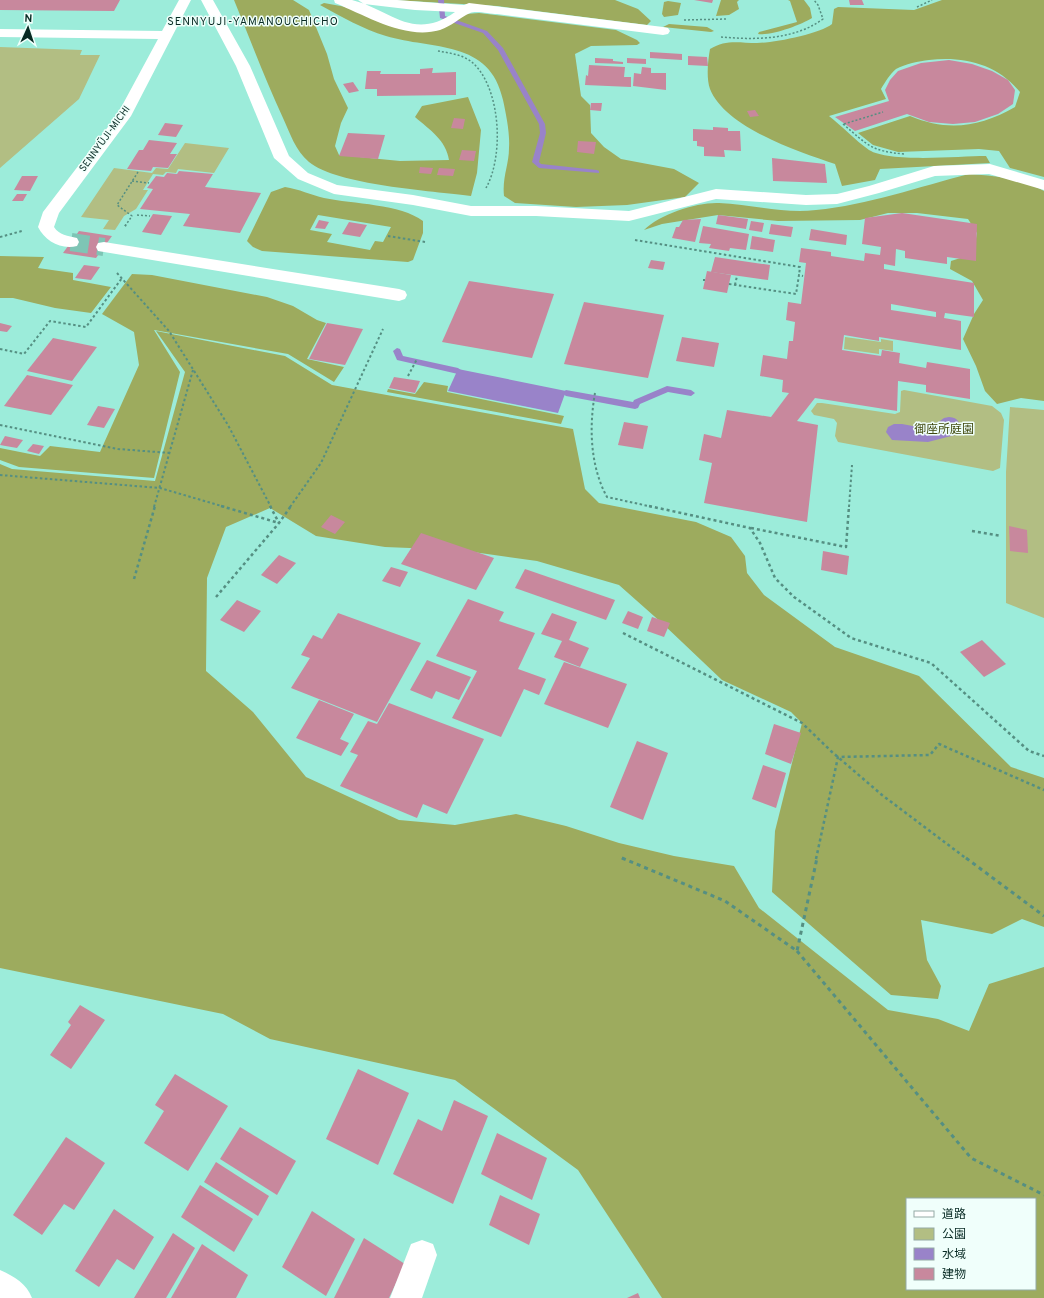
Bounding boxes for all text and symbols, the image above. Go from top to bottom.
north arrow [8,8,48,48]
text: N [24,12,33,26]
district label: SENNYUJI-YAMANOUCHICHO [167,15,339,29]
street label: SENNYŪJI-MICHI [77,103,133,175]
park label: 御座所庭園 [914,422,974,438]
legend [906,1198,1036,1290]
text: 道路 [942,1207,966,1223]
text: 公園 [942,1227,966,1243]
text: 水域 [942,1247,966,1263]
text: 建物 [942,1267,966,1283]

